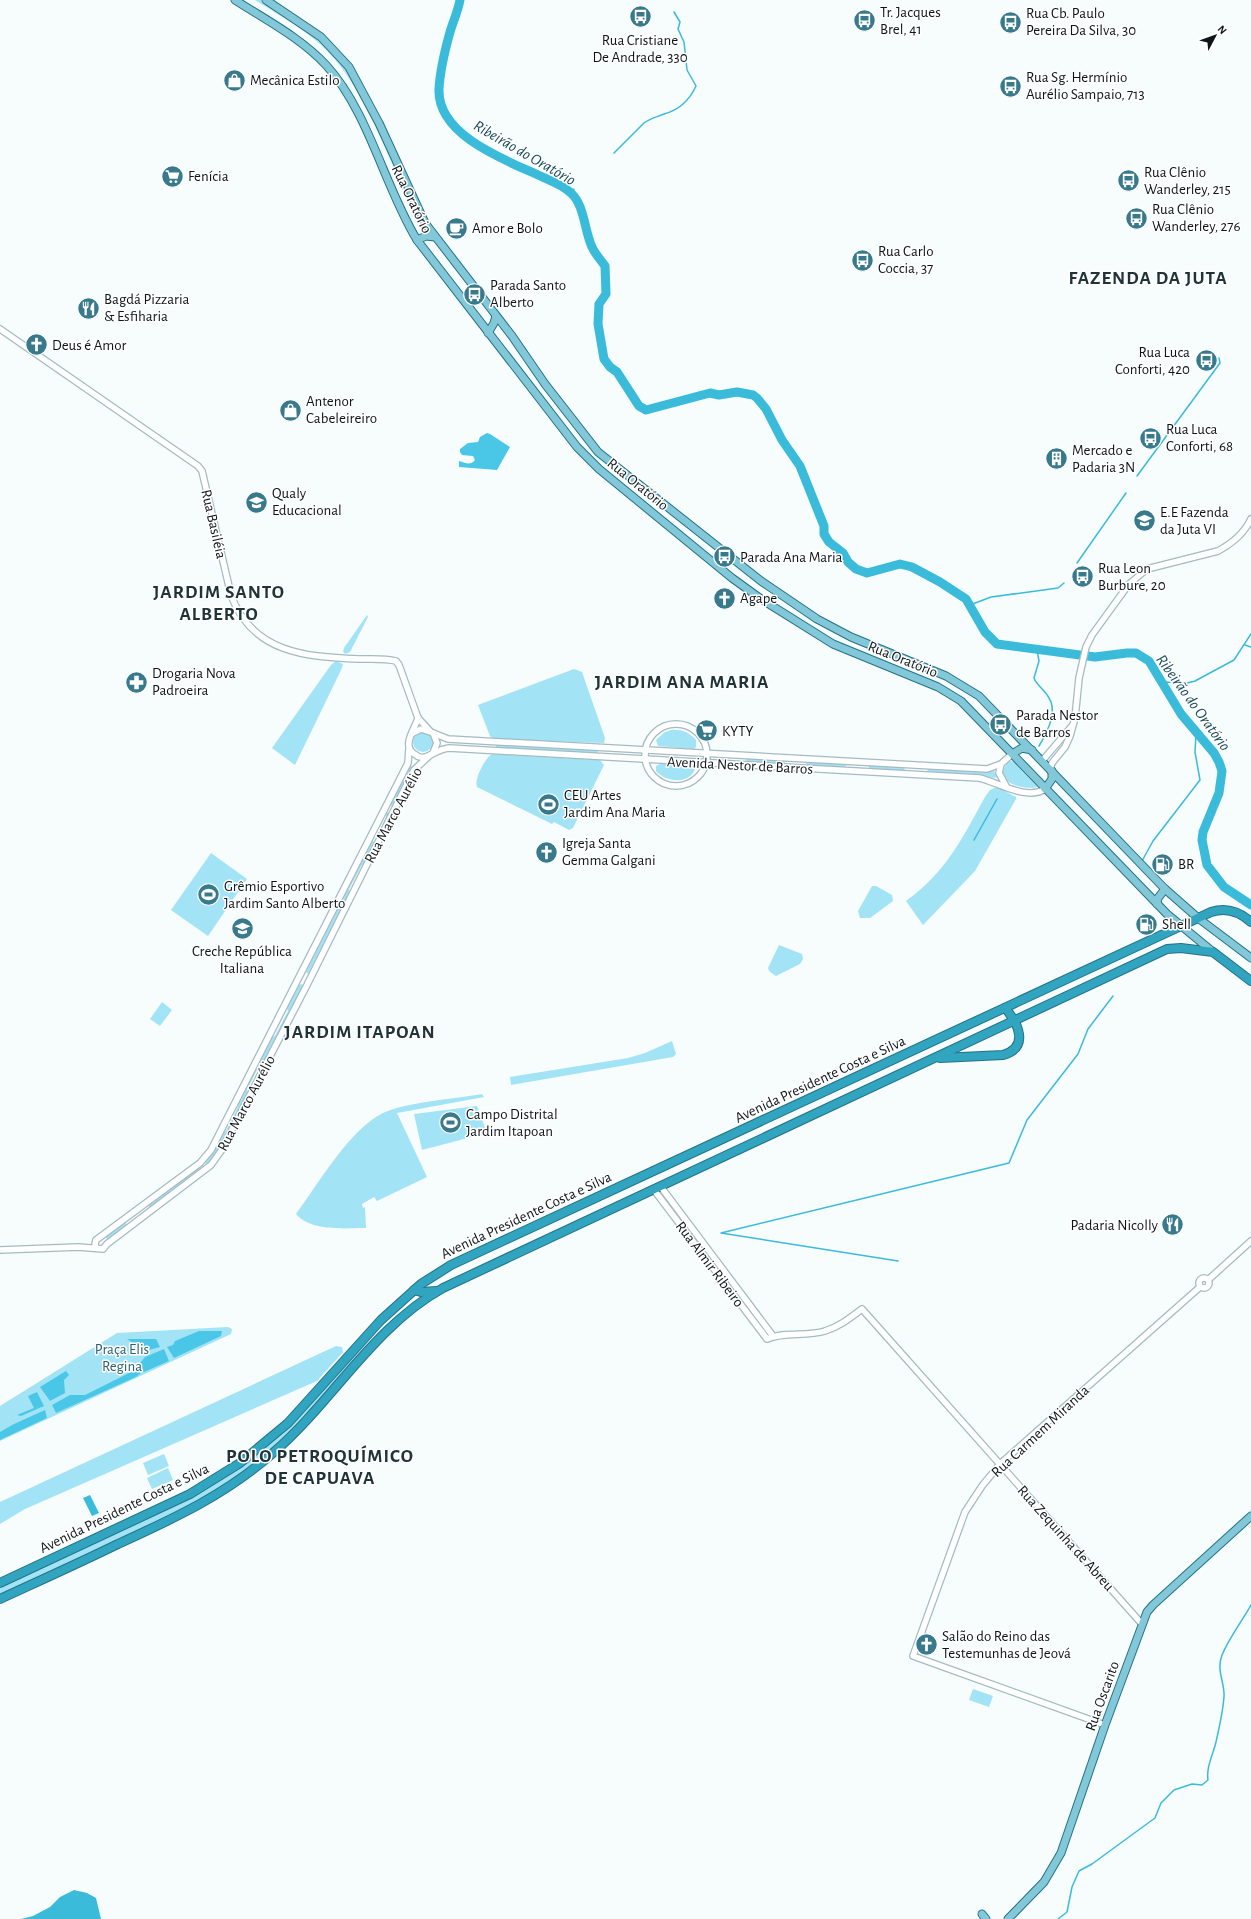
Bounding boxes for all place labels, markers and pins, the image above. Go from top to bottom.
bus stop icon: Rua Cristiane De Andrade, 330 [627,4,653,30]
place label: Tr. Jacques Brel, 41 [880,5,941,37]
place label: Rua Cb. Paulo Pereira Da Silva, 30 [1026,6,1136,38]
bus stop icon: Tr. Jacques Brel, 41 [852,8,878,34]
bus stop icon: Rua Cb. Paulo Pereira Da Silva, 30 [997,9,1023,35]
place label: Rua Cristiane De Andrade, 330 [592,33,688,65]
shop icon: Mecânica Estilo [222,67,248,93]
place label: Rua Sg. Hermínio Aurélio Sampaio, 713 [1026,70,1145,102]
place label: Mecânica Estilo [250,73,340,88]
bus stop icon: Rua Sg. Hermínio Aurélio Sampaio, 713 [998,73,1024,99]
supermarket icon: Fenícia [160,163,186,189]
place label: Rua Clênio Wanderley, 215 [1144,165,1231,197]
bus stop icon: Rua Clênio Wanderley, 215 [1116,168,1142,194]
place label: Fenícia [188,169,229,184]
place label: Rua Clênio Wanderley, 276 [1152,202,1241,234]
bus stop icon: Rua Clênio Wanderley, 276 [1124,205,1150,231]
cafe icon: Amor e Bolo [443,215,469,241]
place label: Amor e Bolo [472,221,543,236]
place label: Rua Carlo Coccia, 37 [878,244,934,276]
bus stop icon: Rua Carlo Coccia, 37 [849,247,875,273]
place label: Parada Santo Alberto [490,278,566,310]
bus stop icon: Parada Santo Alberto [461,281,487,307]
place label: Bagdá Pizzaria & Esfiharia [104,292,190,324]
restaurant icon: Bagdá Pizzaria & Esfiharia [76,295,102,321]
church icon: Deus é Amor [24,332,50,358]
place label: Deus é Amor [52,338,126,353]
place label: Rua Luca Conforti, 420 [1115,345,1190,377]
bus stop icon: Rua Luca Conforti, 420 [1193,348,1219,374]
place label: Antenor Cabeleireiro [306,394,377,426]
shop icon: Antenor Cabeleireiro [278,397,304,423]
place label: Rua Luca Conforti, 68 [1166,422,1233,454]
bus stop icon: Rua Luca Conforti, 68 [1138,425,1164,451]
place label: Mercado e Padaria 3N [1072,443,1135,475]
building icon: Mercado e Padaria 3N [1044,446,1070,472]
place label: Qualy Educacional [272,486,342,518]
school or university icon: Qualy Educacional [244,489,270,515]
place label: E.E Fazenda da Juta VI [1160,505,1229,537]
school or university icon: E.E Fazenda da Juta VI [1132,508,1158,534]
bus stop icon: Parada Ana Maria [712,544,738,570]
place label: Parada Ana Maria [740,550,843,565]
place label: Rua Leon Burbure, 20 [1098,561,1166,593]
bus stop icon: Rua Leon Burbure, 20 [1070,564,1096,590]
church icon: Agape [712,585,738,611]
place label: Agape [740,591,777,606]
place label: Drogaria Nova Padroeira [152,666,236,698]
pharmacy icon: Drogaria Nova Padroeira [123,669,149,695]
place label: Parada Nestor de Barros [1016,708,1098,740]
bus stop icon: Parada Nestor de Barros [988,711,1014,737]
supermarket icon: KYTY [694,718,720,744]
place label: KYTY [722,724,753,739]
place label: CEU Artes Jardim Ana Maria [564,788,665,820]
sports icon: CEU Artes Jardim Ana Maria [535,791,561,817]
place label: Igreja Santa Gemma Galgani [562,836,656,868]
church icon: Igreja Santa Gemma Galgani [534,839,560,865]
fuel station icon: BR [1150,851,1176,877]
place label: BR [1178,857,1194,872]
place label: Grêmio Esportivo Jardim Santo Alberto [224,879,345,911]
sports icon: Grêmio Esportivo Jardim Santo Alberto [196,882,222,908]
fuel station icon: Shell [1134,911,1160,937]
school or university icon: Creche República Italiana [229,915,255,941]
place label: Shell [1162,917,1191,932]
place label: Creche República Italiana [192,944,292,976]
place label: Campo Distrital Jardim Itapoan [466,1107,558,1139]
sports icon: Campo Distrital Jardim Itapoan [437,1110,463,1136]
restaurant icon: Padaria Nicolly [1160,1212,1186,1238]
place label: Padaria Nicolly [1070,1218,1159,1233]
place label: Salão do Reino das Testemunhas de Jeová [942,1629,1071,1661]
church icon: Salão do Reino das Testemunhas de Jeová [913,1632,939,1658]

